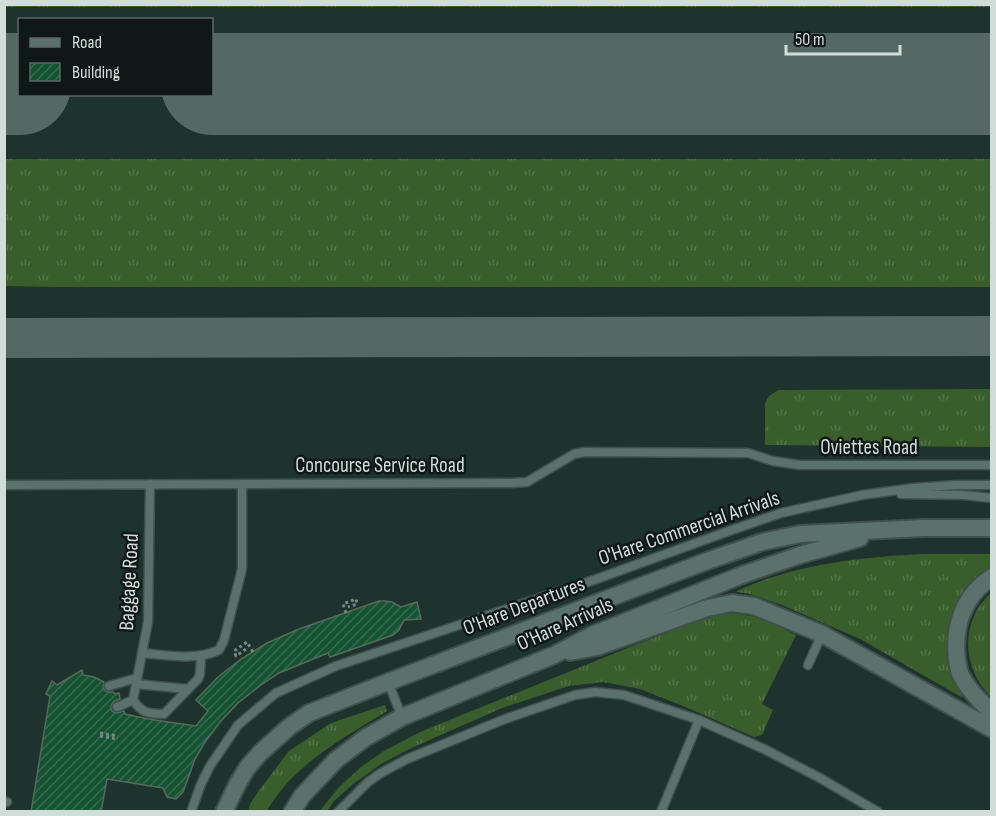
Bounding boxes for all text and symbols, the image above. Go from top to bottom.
legend [18,18,213,96]
scale bar [786,18,900,56]
text: 50 m [795,29,825,50]
text: Road [72,32,102,53]
text: Building [72,62,120,83]
street label: Oviettes Road [820,435,918,460]
street label: Concourse Service Road [295,453,465,478]
street label: O'Hare Commercial Arrivals [595,485,783,571]
street label: Baggage Road [114,533,144,631]
street label: O'Hare Departures [460,571,588,641]
street label: O'Hare Arrivals [513,592,617,656]

